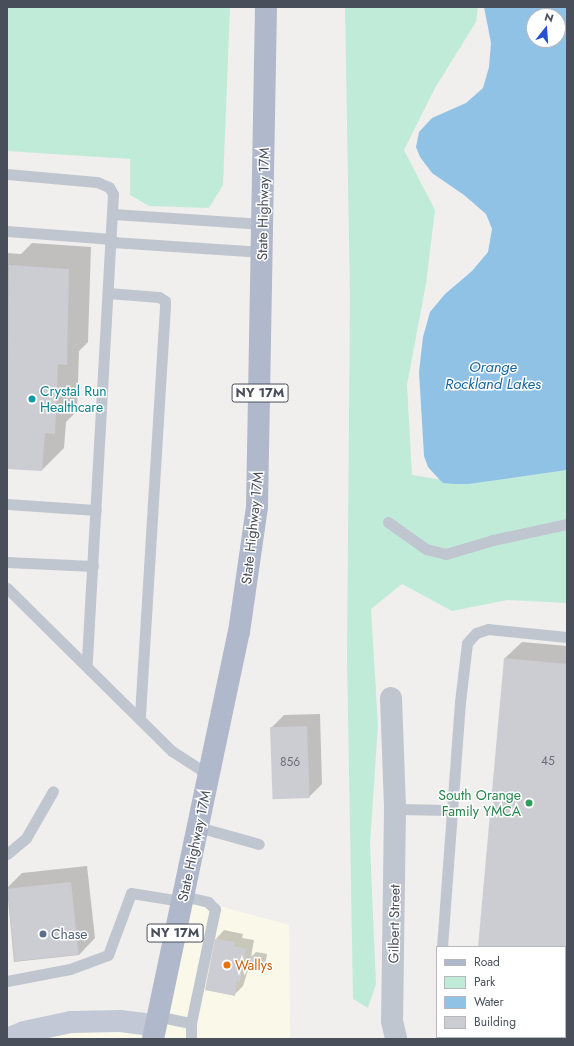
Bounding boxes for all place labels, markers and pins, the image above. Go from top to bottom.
place label: Crystal Run Healthcare [40,383,107,416]
marker: Crystal Run Healthcare [27,394,37,404]
place label: South Orange Family YMCA [438,787,521,820]
marker: South Orange Family YMCA [524,798,534,808]
place label: Chase [51,926,88,942]
marker: Chase [38,929,48,939]
place label: Wallys [235,957,272,973]
marker: Wallys [222,960,232,970]

